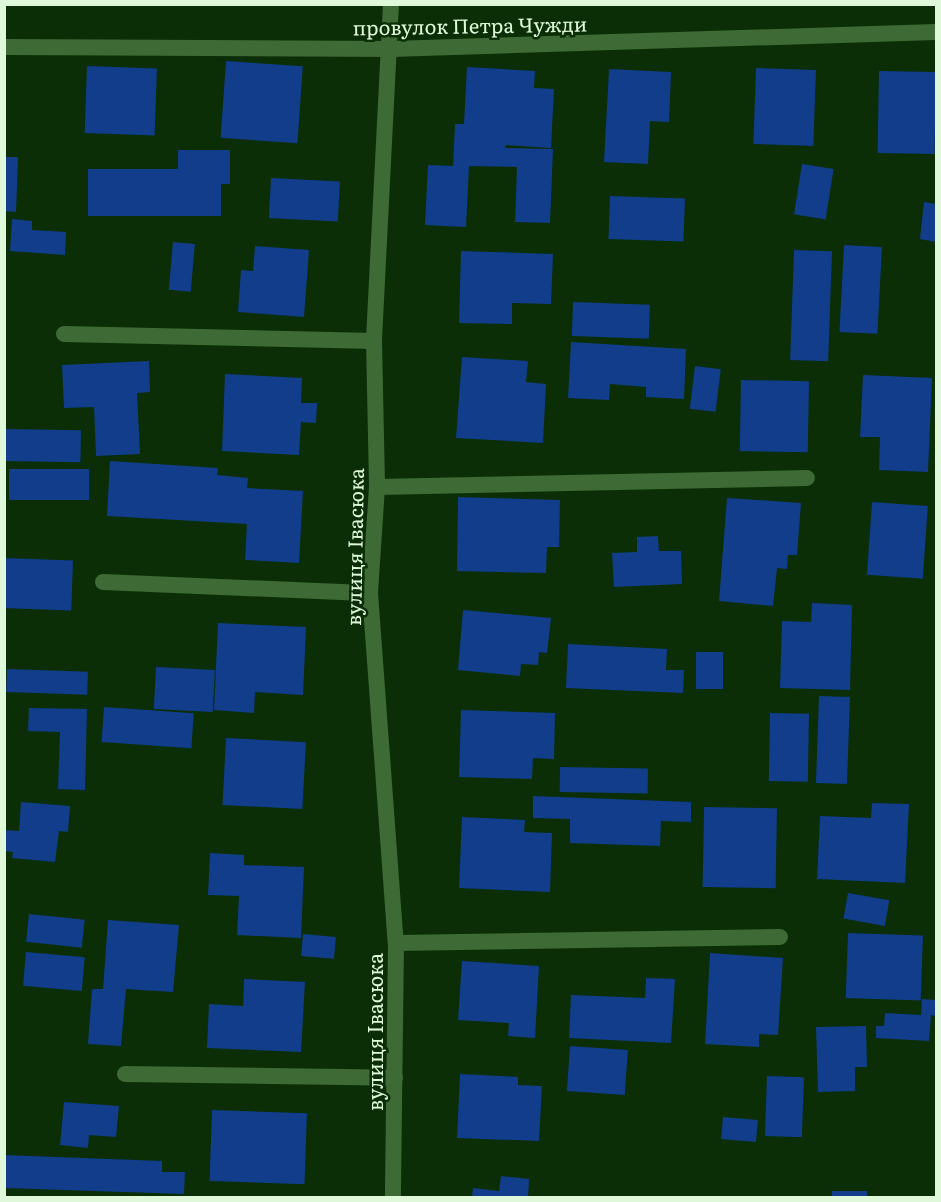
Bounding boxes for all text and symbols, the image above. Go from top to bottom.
street label: провулок Петра Чужди [352,11,588,39]
street label: вулиця Івасюка [341,468,367,626]
street label: вулиця Івасюка [362,953,386,1111]

